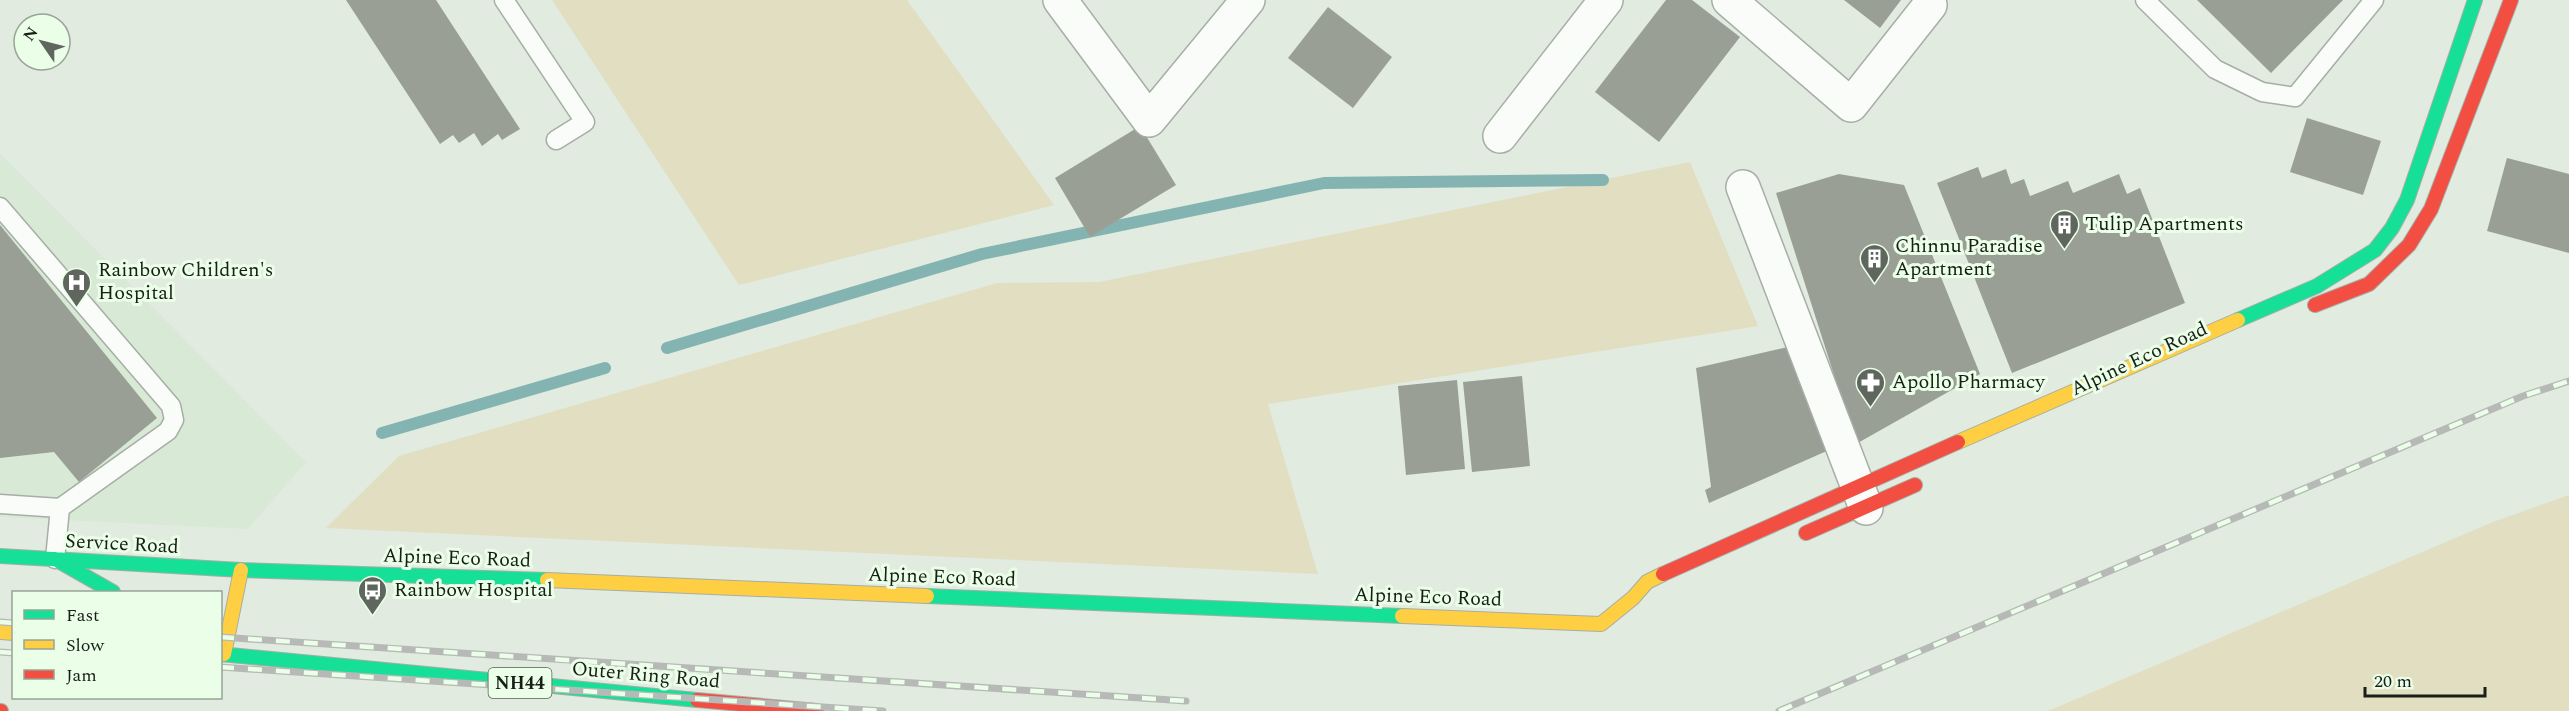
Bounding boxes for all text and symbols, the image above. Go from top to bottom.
north arrow [12,12,72,72]
text: N [17,22,44,46]
building icon: Tulip Apartments [2048,208,2080,250]
place label: Tulip Apartments [2085,209,2244,239]
place label: Chinnu Paradise Apartment [1895,231,2043,284]
building icon: Chinnu Paradise Apartment [1858,242,1890,284]
place label: Rainbow Children's Hospital [98,255,273,308]
hospital icon: Rainbow Children's Hospital [61,266,93,308]
street label: Alpine Eco Road [2066,314,2212,404]
pharmacy icon: Apollo Pharmacy [1855,366,1887,408]
place label: Apollo Pharmacy [1892,367,2046,397]
street label: Service Road [64,526,180,562]
street label: Alpine Eco Road [382,540,532,576]
street label: Alpine Eco Road [867,559,1017,595]
bus stop icon: Rainbow Hospital [357,574,389,616]
place label: Rainbow Hospital [394,575,553,605]
street label: Alpine Eco Road [1353,579,1503,615]
legend [12,591,222,699]
text: Fast [66,602,99,629]
text: Slow [66,632,105,659]
street label: Outer Ring Road [570,654,722,696]
scale bar [2365,660,2485,698]
text: Jam [66,662,97,689]
road number: NH44 [488,668,552,698]
text: 20 m [2374,668,2412,695]

